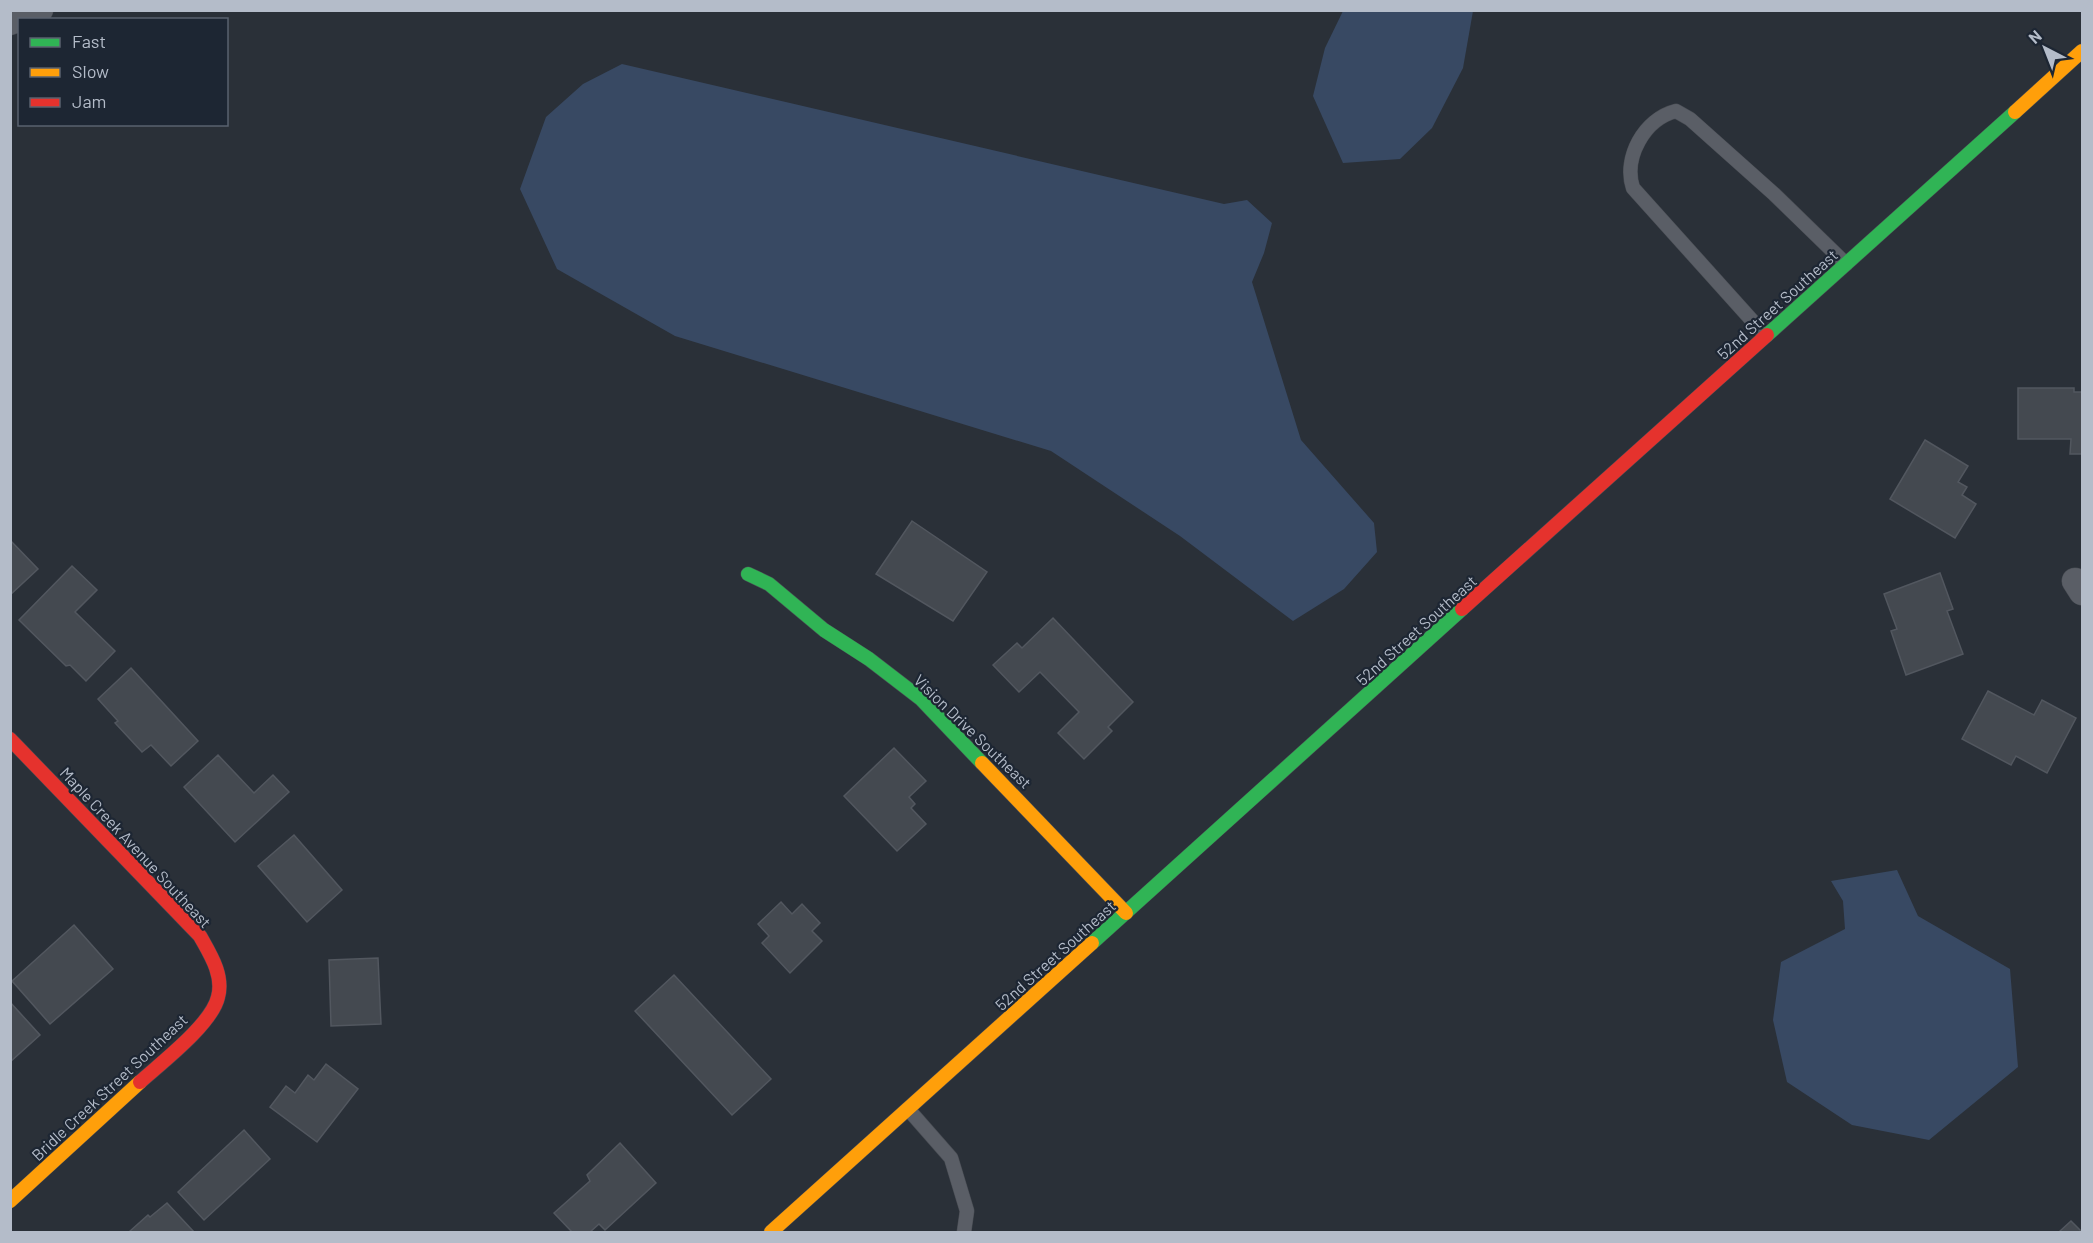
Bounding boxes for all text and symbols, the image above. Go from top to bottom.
legend [18,18,228,126]
north arrow [2015,18,2075,78]
text: N [2024,26,2045,47]
text: Fast [72,30,106,52]
text: Slow [72,60,109,82]
text: Jam [72,90,106,112]
street label: 52nd Street Southeast [1713,245,1841,363]
street label: 52nd Street Southeast [1352,571,1480,689]
street label: Vision Drive Southeast [910,670,1036,792]
street label: Maple Creek Avenue Southeast [57,763,215,931]
street label: 52nd Street Southeast [991,896,1119,1014]
street label: Bridle Creek Street Southeast [27,1010,191,1164]

